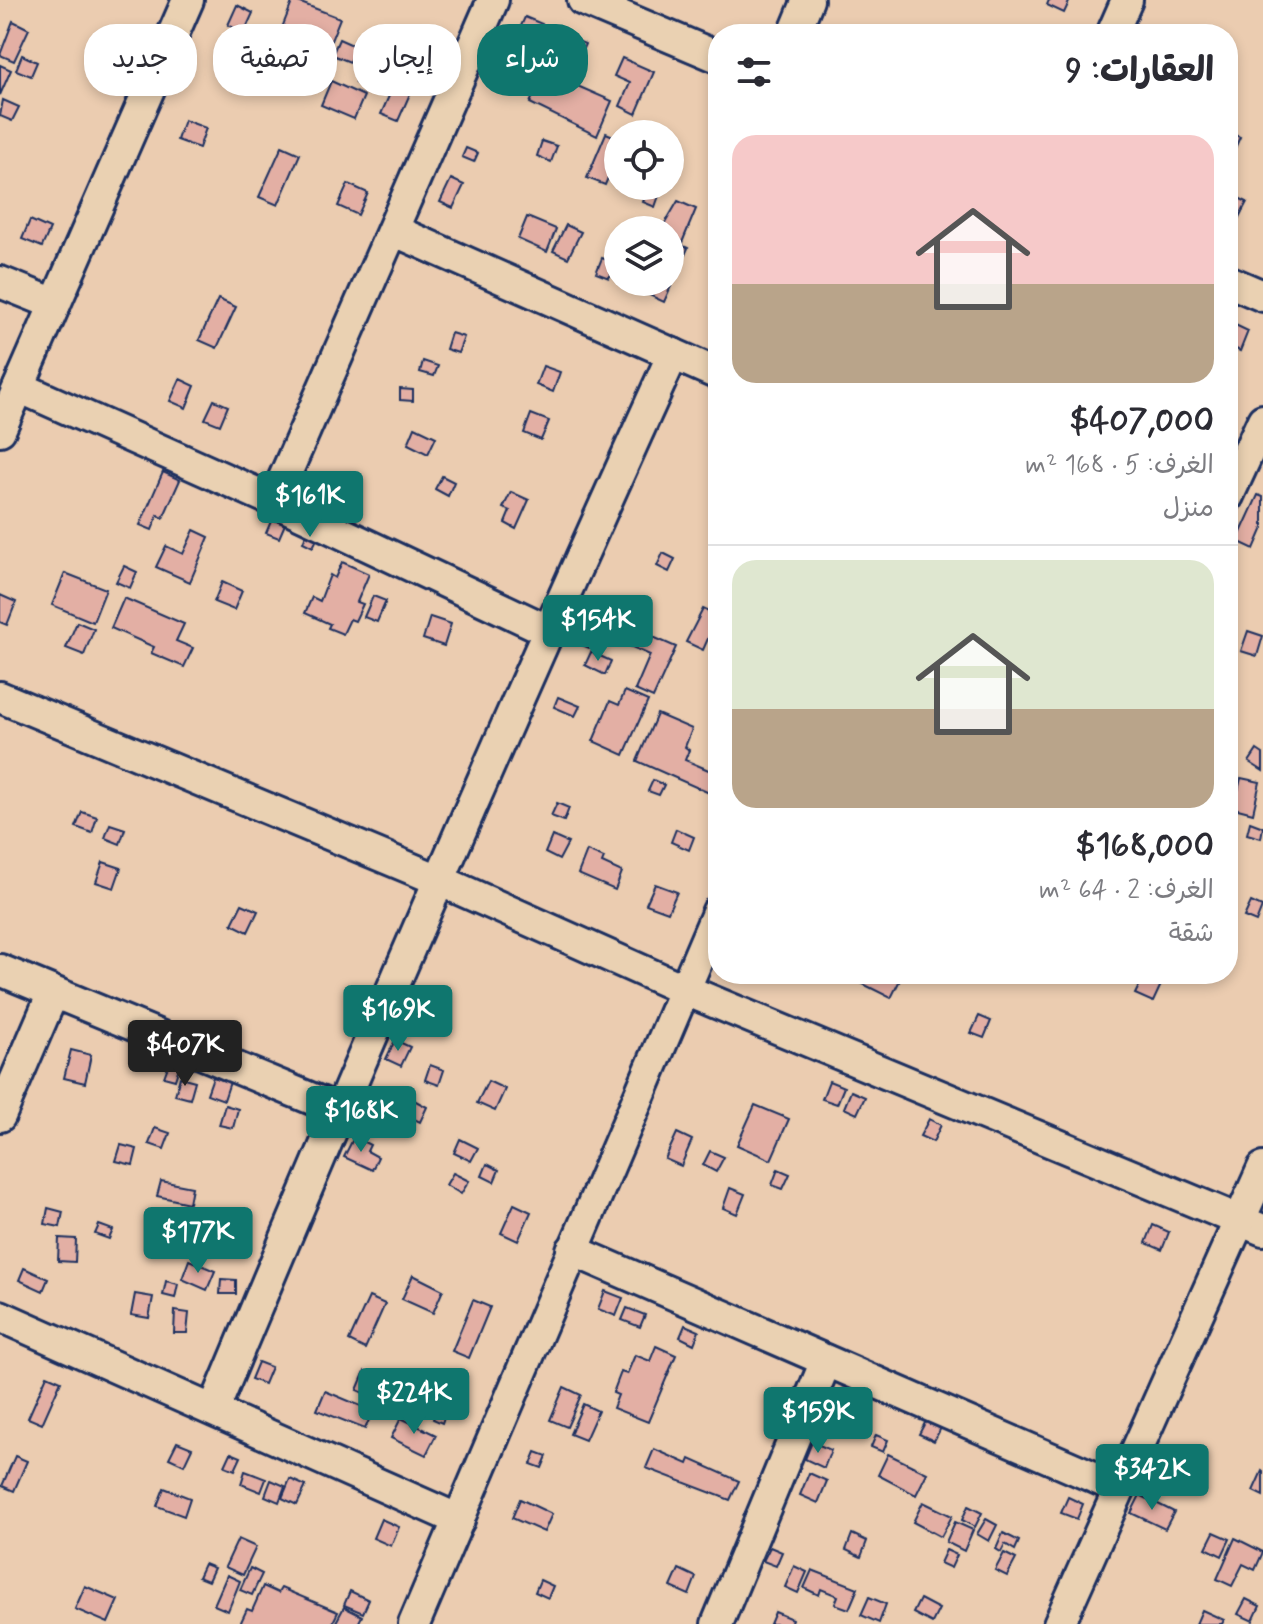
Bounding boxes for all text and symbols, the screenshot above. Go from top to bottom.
chip: جديد [84,24,197,96]
chip: تصفية [213,24,337,96]
chip: إيجار [353,24,461,96]
chip: شراء [477,24,588,96]
text: العقارات: 9 [1065,49,1214,94]
icon: filters [732,50,776,94]
map controls [604,120,684,296]
button: locate [604,120,684,200]
icon: home [901,187,1045,331]
button: layers [604,216,684,296]
text: $407,000 [1070,399,1214,444]
text: الغرف: 5 · 168 m² [1025,449,1214,483]
pin: $161K [254,471,366,539]
text: $161K [275,480,345,514]
text: منزل [1163,492,1214,526]
pin: $154K [542,595,654,663]
text: $154K [561,604,635,638]
icon: home [901,612,1045,756]
text: $168,000 [1075,824,1214,869]
text: الغرف: 2 · 64 m² [1039,874,1214,908]
text: شقة [1169,917,1214,951]
pin: $169K [342,985,454,1053]
text: $169K [361,994,435,1028]
pin: $407K [129,1020,241,1088]
text: $407K [146,1029,224,1063]
pin: $168K [305,1086,417,1154]
text: $168K [324,1095,398,1129]
pin: $177K [142,1207,254,1275]
text: $177K [162,1216,234,1250]
pin: $224K [358,1368,470,1436]
text: $224K [376,1377,452,1411]
pin: $159K [762,1387,874,1455]
text: $159K [782,1396,854,1430]
pin: $342K [1096,1444,1208,1512]
text: $342K [1114,1453,1190,1487]

